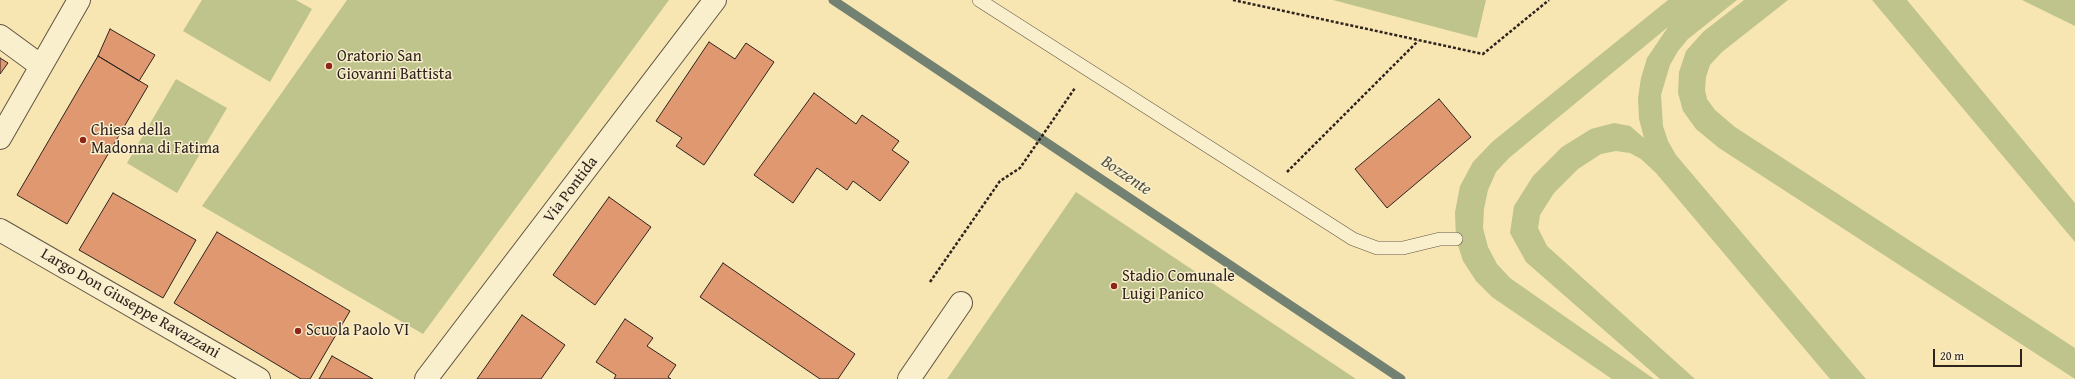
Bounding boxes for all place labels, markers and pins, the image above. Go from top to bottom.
place label: Oratorio San Giovanni Battista [337,47,452,85]
marker: Oratorio San Giovanni Battista [324,61,334,71]
place label: Chiesa della Madonna di Fatima [91,121,220,159]
marker: Chiesa della Madonna di Fatima [78,135,88,145]
place label: Stadio Comunale Luigi Panico [1122,267,1235,305]
marker: Stadio Comunale Luigi Panico [1109,281,1119,291]
place label: Scuola Paolo VI [306,321,409,341]
marker: Scuola Paolo VI [293,326,303,336]

